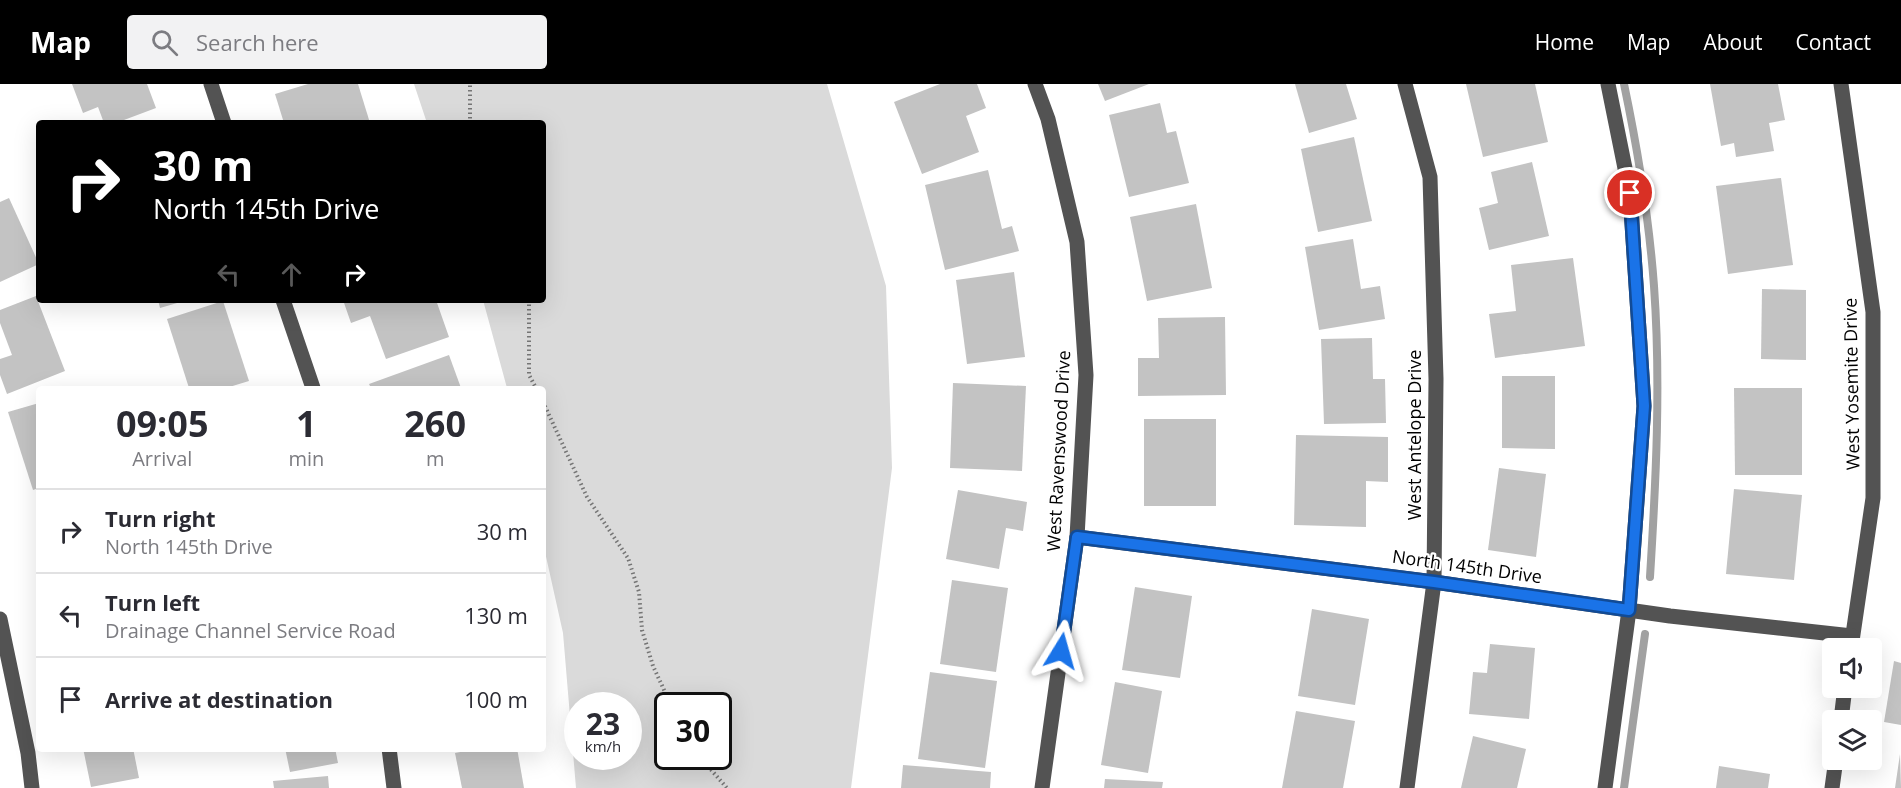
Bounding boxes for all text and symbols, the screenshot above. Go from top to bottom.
search box [127,15,547,69]
text: Map [30,23,91,61]
icon: search [148,26,181,59]
text: Search here [196,27,319,57]
text: Home [1535,28,1594,56]
text: Map [1627,28,1670,56]
text: About [1703,28,1763,56]
text: Contact [1796,28,1871,56]
text: 30 m [153,136,253,193]
icon: right [54,144,132,222]
pin [1604,167,1655,218]
icon: arrive [1613,176,1646,209]
text: North 145th Drive [153,190,379,227]
icon: left [212,258,245,291]
icon: ahead [275,258,308,291]
icon: right [338,258,371,291]
street label: West Yosemite Drive [1837,298,1865,470]
street label: West Ravenswood Drive [1041,350,1075,552]
street label: West Antelope Drive [1402,350,1426,520]
text: 09:05 [116,399,209,448]
text: 1 [296,399,317,448]
text: 260 [404,399,466,448]
text: Arrival [132,445,192,472]
text: min [288,445,324,472]
text: m [426,445,444,472]
text: Turn right [105,503,216,533]
icon: right [54,515,87,548]
text: 30 m [477,516,528,546]
text: North 145th Drive [105,533,273,560]
street label: North 145th Drive [1391,544,1544,588]
text: Turn left [105,587,200,617]
icon: left [54,599,87,632]
text: 130 m [464,600,528,630]
text: Drainage Channel Service Road [105,617,396,644]
position arrow [1029,619,1093,683]
map controls [1822,638,1882,770]
button: sound [1822,638,1882,698]
icon: arrive [54,683,87,716]
text: Arrive at destination [105,684,333,714]
text: 100 m [464,684,528,714]
speed limit sign: 30 [654,692,732,770]
text: 23 [586,703,620,744]
button: layers [1822,710,1882,770]
text: km/h [585,736,621,756]

